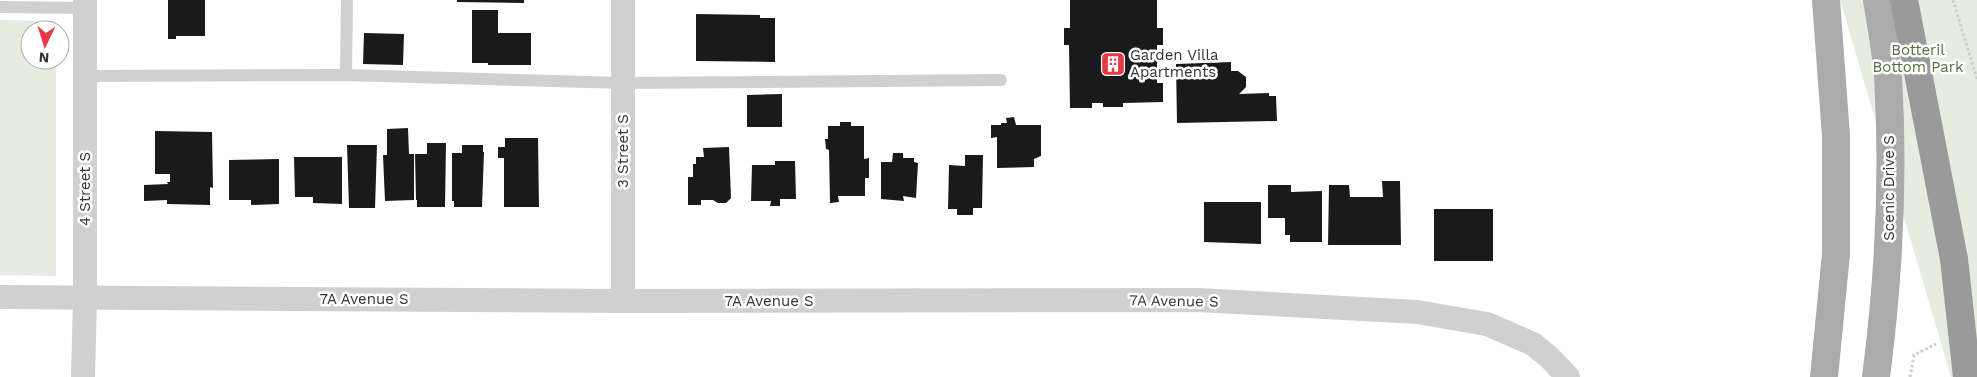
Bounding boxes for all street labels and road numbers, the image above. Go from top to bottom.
street label: 3 Street S [614,114,632,188]
street label: Scenic Drive S [1880,135,1898,241]
street label: 4 Street S [76,152,94,226]
street label: 7A Avenue S [319,290,409,308]
street label: 7A Avenue S [1129,291,1219,311]
street label: 7A Avenue S [724,292,814,310]

